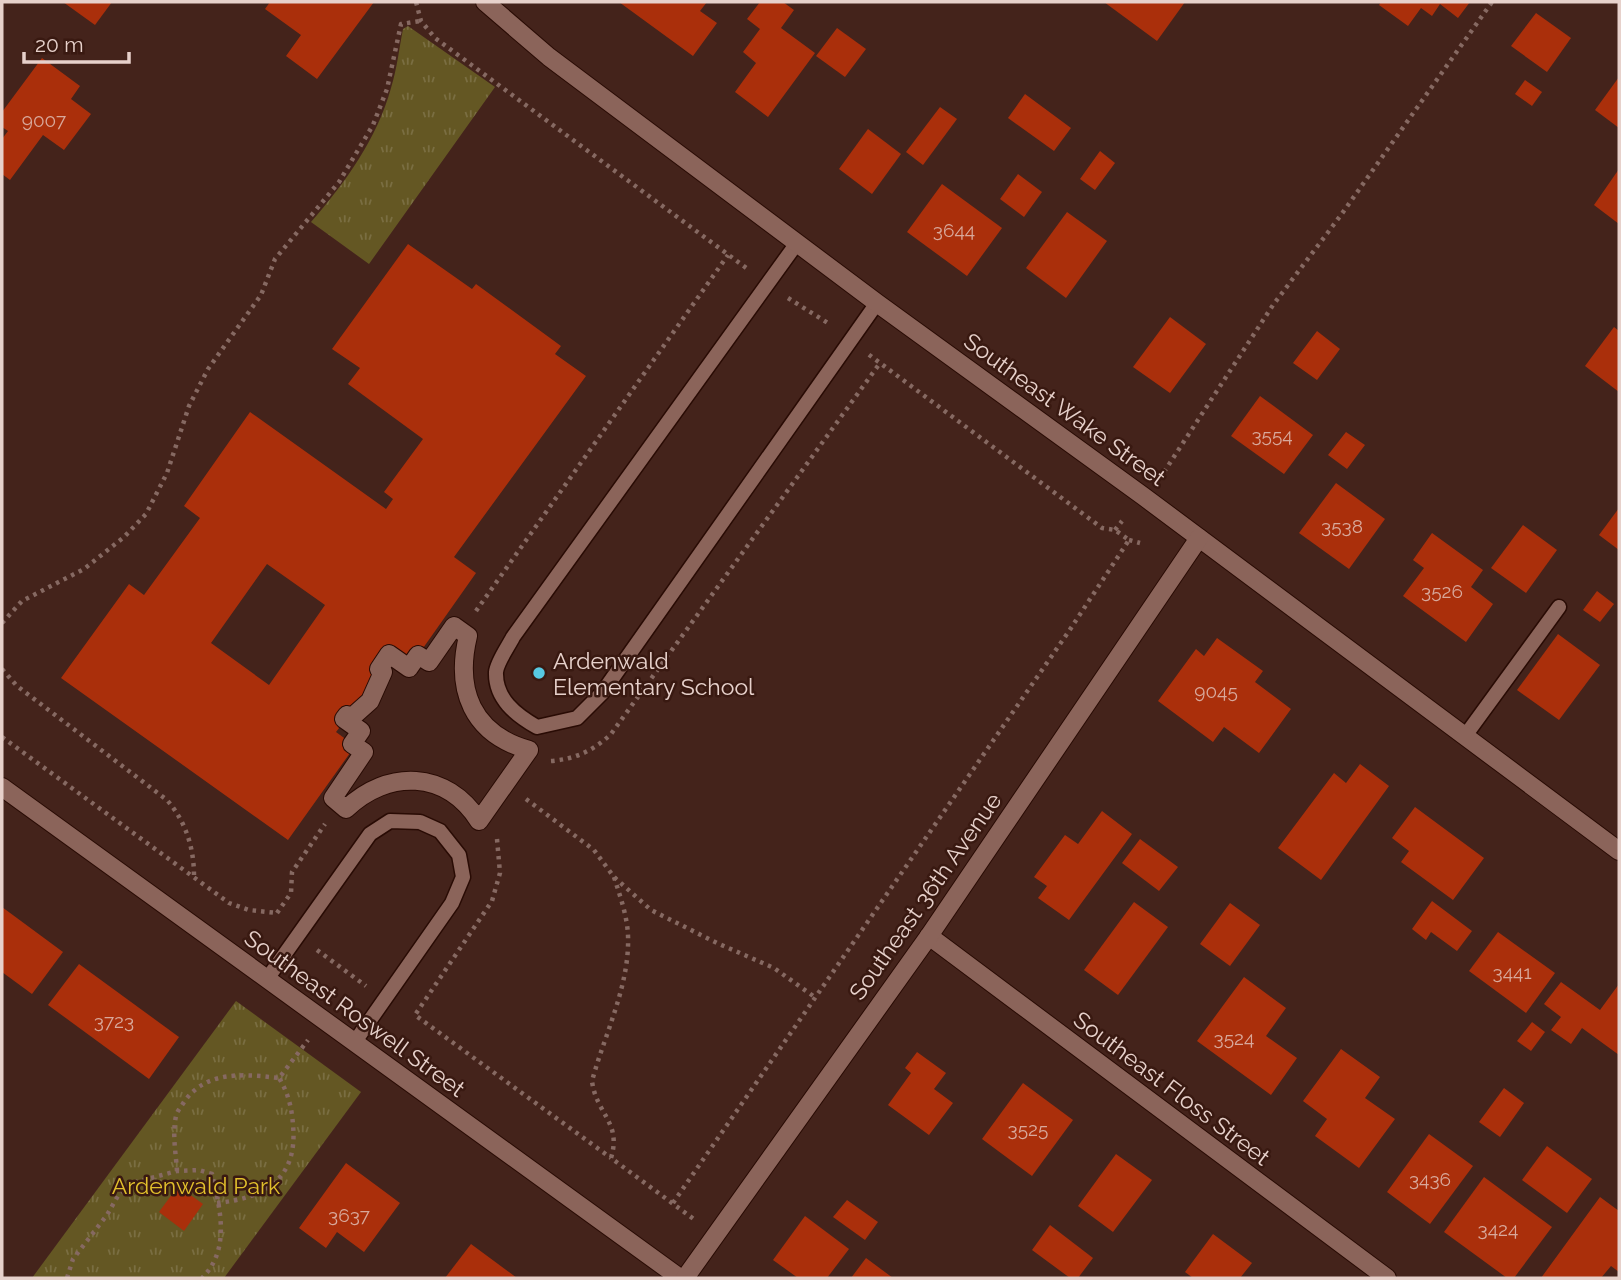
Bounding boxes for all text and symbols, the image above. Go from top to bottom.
scale bar [24,21,130,65]
text: 20 m [35,32,83,57]
house number: 9007 [22,109,66,131]
house number: 3644 [933,219,975,241]
street label: Southeast Wake Street [959,327,1171,491]
house number: 3554 [1251,424,1293,446]
house number: 3538 [1321,515,1363,537]
house number: 3526 [1421,580,1463,602]
place label: Ardenwald Elementary School [553,647,755,700]
marker: Ardenwald Elementary School [531,665,547,681]
house number: 9045 [1194,680,1238,702]
street label: Southeast 36th Avenue [843,787,1007,1005]
street label: Southeast Roswell Street [240,924,471,1102]
house number: 3441 [1492,961,1532,983]
street label: Southeast Floss Street [1069,1005,1276,1171]
house number: 3723 [94,1010,134,1032]
house number: 3524 [1214,1027,1254,1049]
house number: 3525 [1008,1118,1048,1140]
house number: 3436 [1409,1168,1451,1190]
park label: Ardenwald Park [112,1172,280,1199]
house number: 3637 [328,1204,370,1226]
house number: 3424 [1478,1218,1518,1240]

